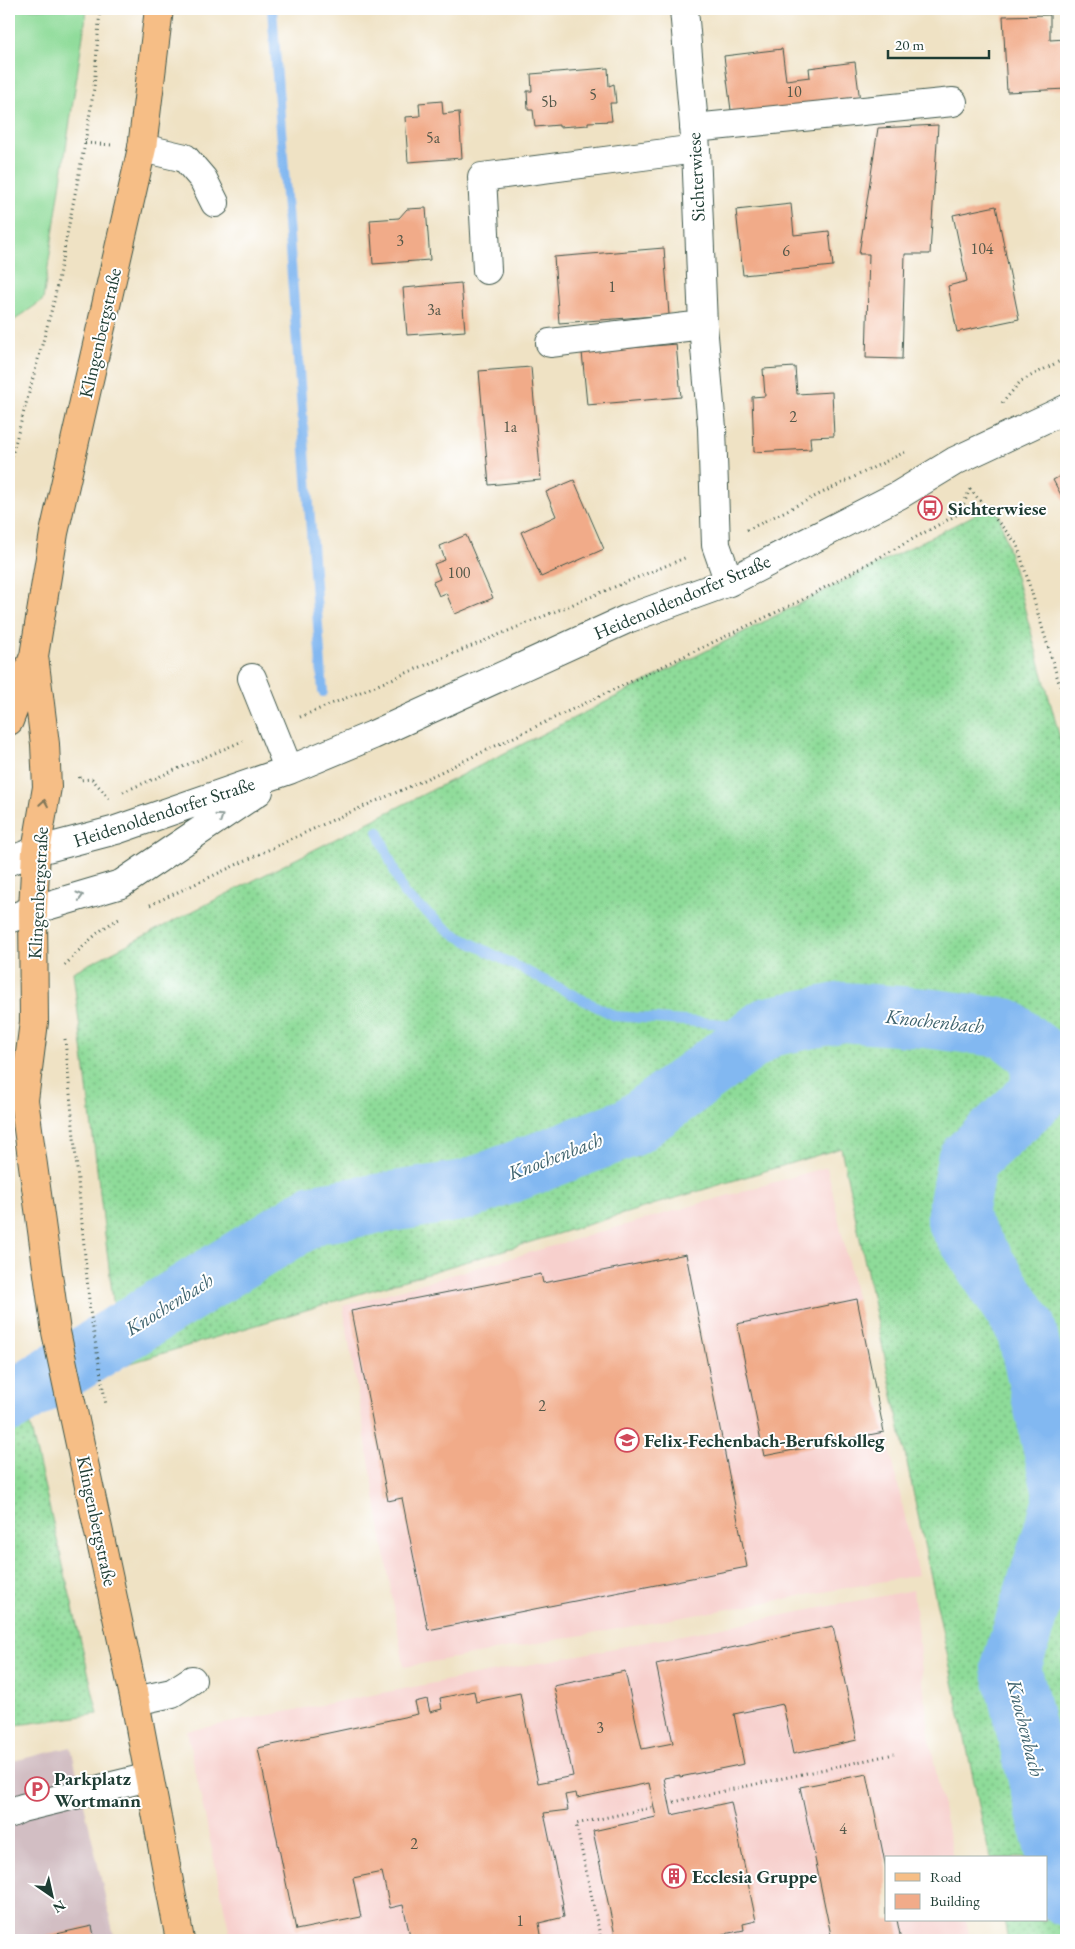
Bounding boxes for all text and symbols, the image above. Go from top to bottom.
scale bar [888,28,989,60]
text: 20 m [895,35,924,54]
house number: 10 [786,81,802,102]
house number: 5 [589,84,597,105]
house number: 5b [541,91,557,112]
house number: 5a [426,127,441,148]
street label: Sichterwiese [681,132,711,222]
house number: 3 [396,230,404,251]
house number: 104 [970,238,994,259]
house number: 6 [782,240,790,261]
street label: Klingenbergstraße [73,266,127,400]
house number: 1 [608,276,616,297]
house number: 3a [427,299,442,320]
house number: 2 [789,406,797,427]
house number: 1a [503,416,518,437]
bus stop icon: Sichterwiese [917,495,943,521]
place label: Sichterwiese [948,496,1047,521]
street label: Heidenoldendorfer Straße [590,548,774,646]
house number: 100 [447,562,471,583]
street label: Heidenoldendorfer Straße [70,771,258,853]
one-way arrow [39,799,49,807]
one-way arrow [215,814,224,823]
street label: Klingenbergstraße [22,826,54,960]
one-way arrow [76,891,85,902]
water label: Knochenbach [883,1003,986,1039]
water label: Knochenbach [503,1126,606,1186]
water label: Knochenbach [119,1267,218,1342]
house number: 2 [538,1395,546,1416]
school or university icon: Felix-Fechenbach-Berufskolleg [614,1427,640,1453]
place label: Felix-Fechenbach-Berufskolleg [644,1428,885,1453]
street label: Klingenbergstraße [71,1453,123,1589]
water label: Knochenbach [1001,1676,1051,1779]
house number: 3 [596,1717,604,1738]
place label: Parkplatz Wortmann [54,1766,141,1813]
parking icon: Parkplatz Wortmann [24,1776,50,1802]
house number: 4 [839,1818,847,1839]
house number: 2 [410,1833,418,1854]
legend [885,1856,1048,1922]
building icon: Ecclesia Gruppe [661,1863,687,1889]
place label: Ecclesia Gruppe [692,1864,817,1889]
text: Road [930,1867,962,1886]
north arrow [28,1872,78,1922]
text: Building [930,1891,980,1910]
text: N [49,1896,69,1918]
house number: 1 [516,1910,524,1931]

